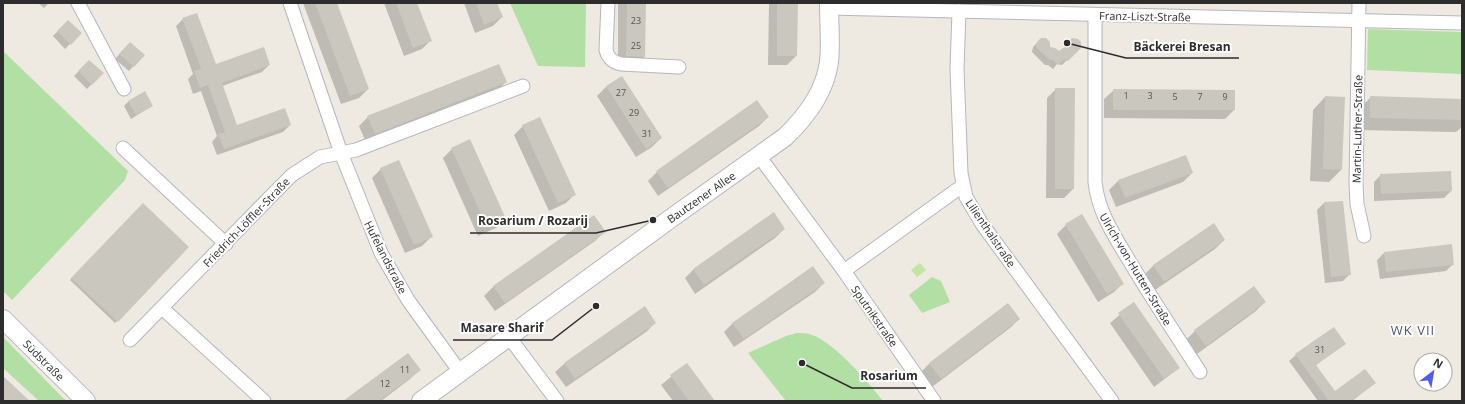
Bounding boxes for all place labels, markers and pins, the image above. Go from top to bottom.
callout: Bäckerei Bresan [1126,34,1239,58]
callout: Rosarium / Rozarij [470,209,596,233]
callout: Masare Sharif [453,316,552,340]
callout: Rosarium [852,364,926,388]

